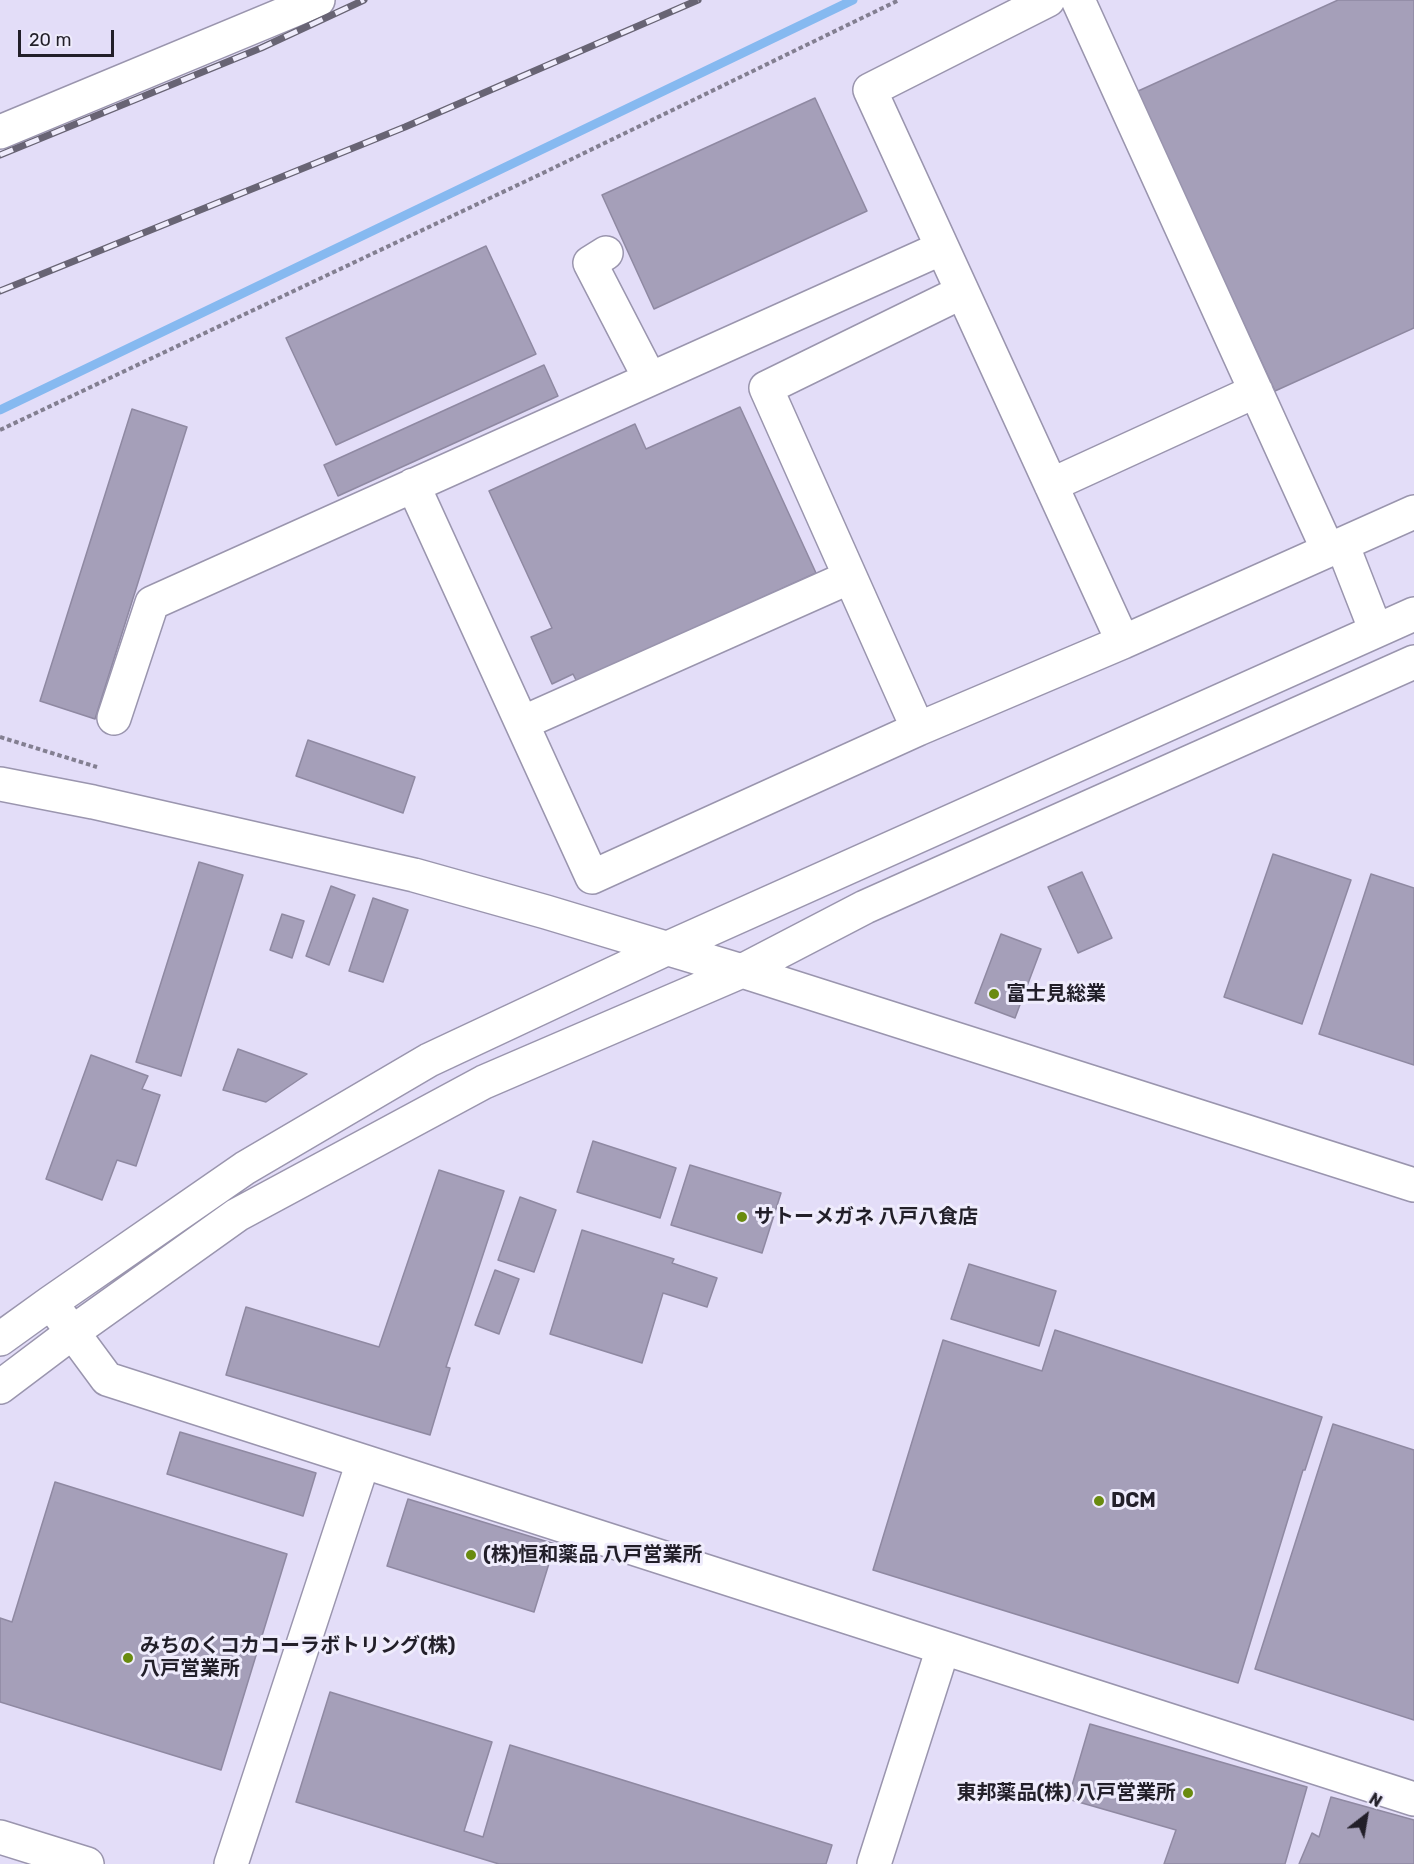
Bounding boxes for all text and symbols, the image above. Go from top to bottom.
scale bar [21,18,117,56]
text: 20 m [29,29,71,51]
place label: 富士見総業 [1006,982,1106,1006]
marker: 富士見総業 [987,987,1001,1001]
place label: サトーメガネ 八戸八食店 [754,1205,978,1229]
marker: サトーメガネ 八戸八食店 [735,1210,749,1224]
place label: DCM [1111,1489,1156,1513]
marker: DCM [1092,1494,1106,1508]
place label: (株)恒和薬品 八戸営業所 [483,1543,703,1567]
marker: (株)恒和薬品 八戸営業所 [464,1548,478,1562]
place label: みちのくコカコーラボトリング(株) 八戸営業所 [140,1634,455,1681]
marker: みちのくコカコーラボトリング(株) 八戸営業所 [121,1651,135,1665]
place label: 東邦薬品(株) 八戸営業所 [956,1781,1176,1805]
marker: 東邦薬品(株) 八戸営業所 [1181,1786,1195,1800]
north arrow [1336,1786,1396,1846]
text: N [1366,1789,1385,1811]

